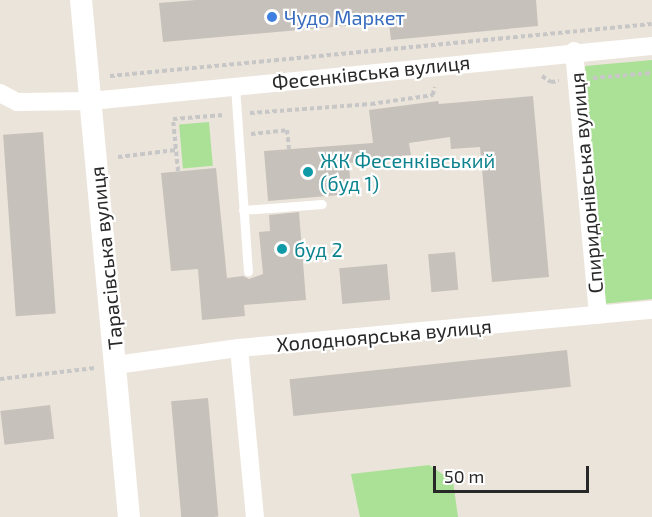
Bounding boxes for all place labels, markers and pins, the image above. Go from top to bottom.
place label: Чудо Маркет [284,5,405,29]
marker: Чудо Маркет [265,10,279,24]
place label: ЖК Фесенківський (буд 1) [320,148,495,195]
marker: ЖК Фесенківський (буд 1) [301,165,315,179]
place label: буд 2 [294,237,343,261]
marker: буд 2 [275,242,289,256]

